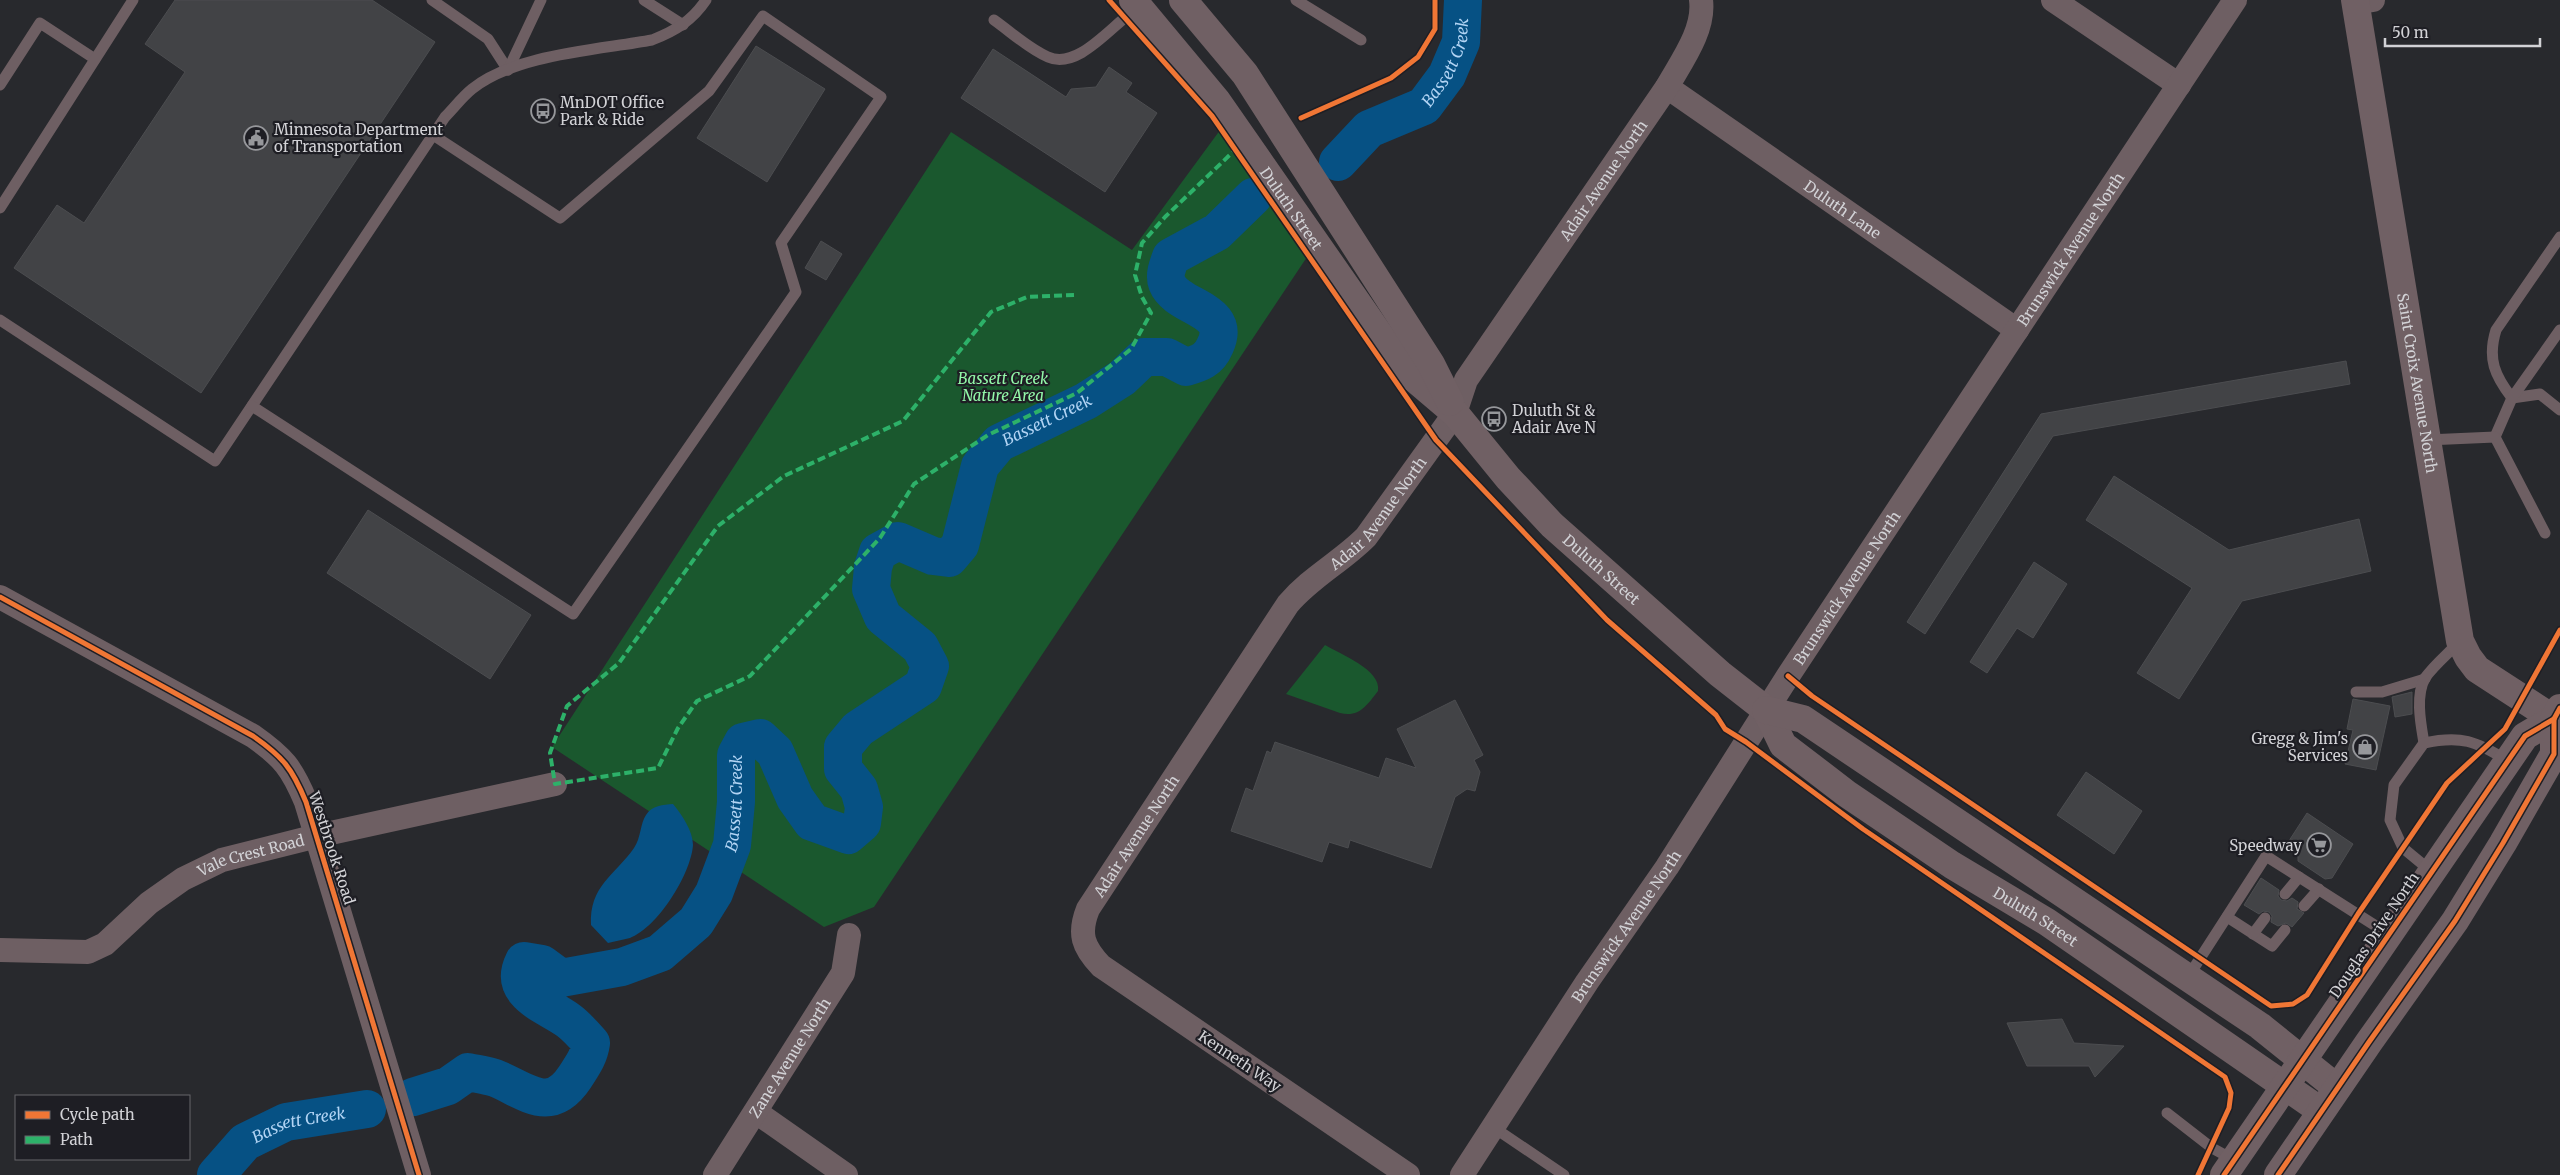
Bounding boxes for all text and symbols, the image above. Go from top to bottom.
scale bar [2385,15,2540,47]
water label: Bassett Creek [1417,17,1472,110]
text: 50 m [2392,23,2429,42]
place label: MnDOT Office Park & Ride [560,93,664,129]
bus stop icon: MnDOT Office Park & Ride [530,98,556,124]
street label: Adair Avenue North [1555,116,1651,245]
place label: Minnesota Department of Transportation [274,120,443,156]
public building icon: Minnesota Department of Transportation [243,125,269,151]
street label: Duluth Street [1256,163,1327,253]
street label: Brunswick Avenue North [2013,169,2128,330]
street label: Duluth Lane [1801,176,1885,242]
street label: Saint Croix Avenue North [2394,291,2442,474]
park label: Bassett Creek Nature Area [958,369,1049,405]
water label: Bassett Creek [999,390,1095,450]
place label: Duluth St & Adair Ave N [1511,401,1596,437]
bus stop icon: Duluth St & Adair Ave N [1481,406,1507,432]
street label: Adair Avenue North [1325,453,1430,574]
street label: Brunswick Avenue North [1789,507,1904,668]
street label: Duluth Street [1559,530,1644,608]
place label: Gregg & Jim's Services [2251,729,2348,765]
shop icon: Gregg & Jim's Services [2352,734,2378,760]
water label: Bassett Creek [720,755,746,854]
street label: Adair Avenue North [1089,771,1183,901]
street label: Westbrook Road [304,788,359,907]
street label: Vale Crest Road [193,830,306,880]
supermarket icon: Speedway [2306,832,2332,858]
place label: Speedway [2229,836,2302,855]
street label: Brunswick Avenue North [1567,847,1685,1006]
street label: Douglas Drive North [2325,869,2423,1001]
street label: Duluth Street [1990,882,2082,950]
street label: Zane Avenue North [744,994,834,1121]
street label: Kenneth Way [1195,1026,1285,1096]
legend [15,1095,190,1160]
water label: Bassett Creek [249,1103,347,1147]
text: Cycle path [60,1105,135,1124]
text: Path [60,1130,93,1149]

